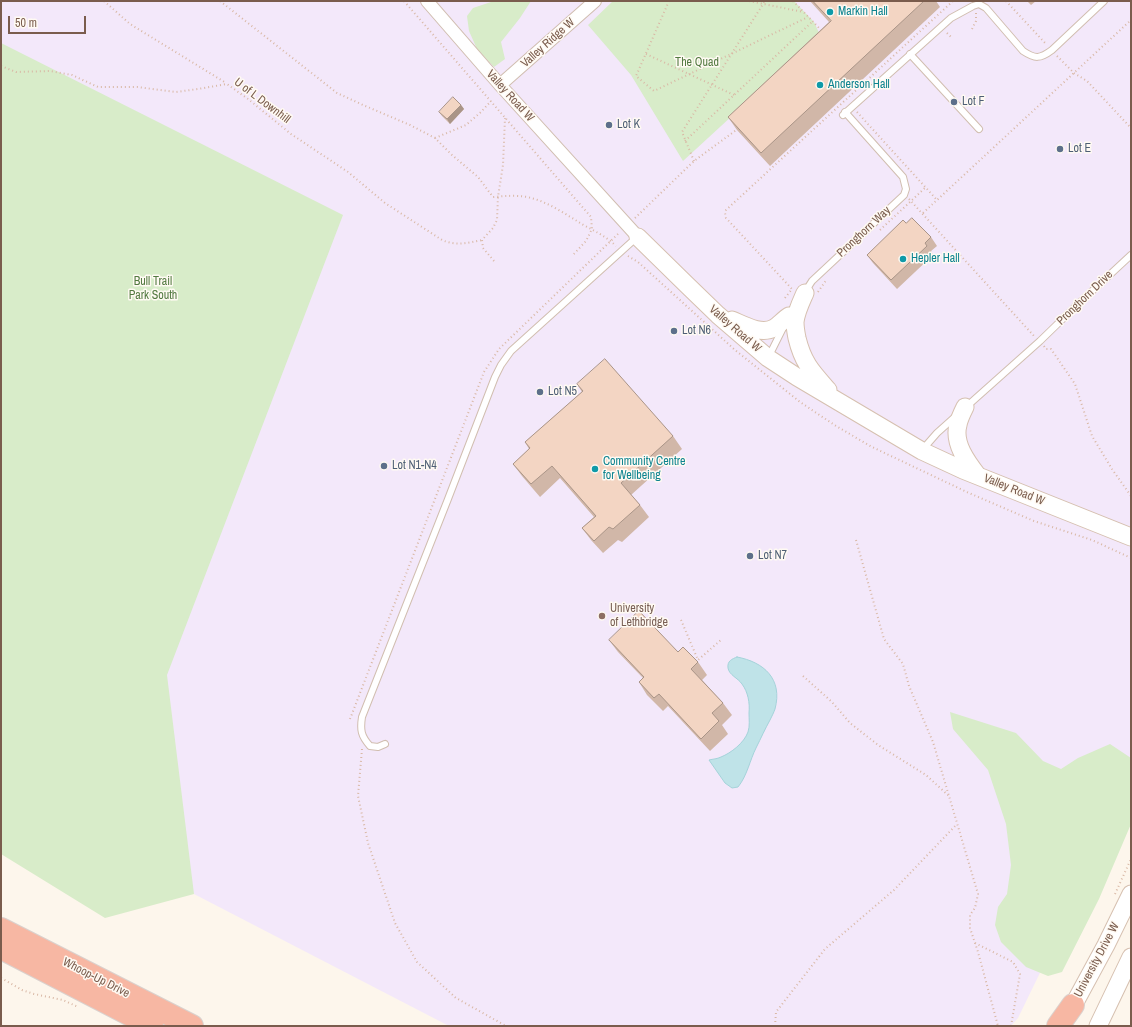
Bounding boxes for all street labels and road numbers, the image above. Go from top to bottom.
street label: Valley Ridge W [518,15,578,71]
street label: Valley Road W [483,67,537,125]
street label: U of L Downhill [231,75,293,127]
street label: Pronghorn Way [834,204,894,260]
street label: Pronghorn Drive [1054,268,1116,328]
street label: Valley Road W [706,302,764,356]
street label: Valley Road W [981,471,1047,509]
street label: University Drive W [1071,920,1123,1000]
street label: Whoop-Up Drive [60,955,132,1001]

